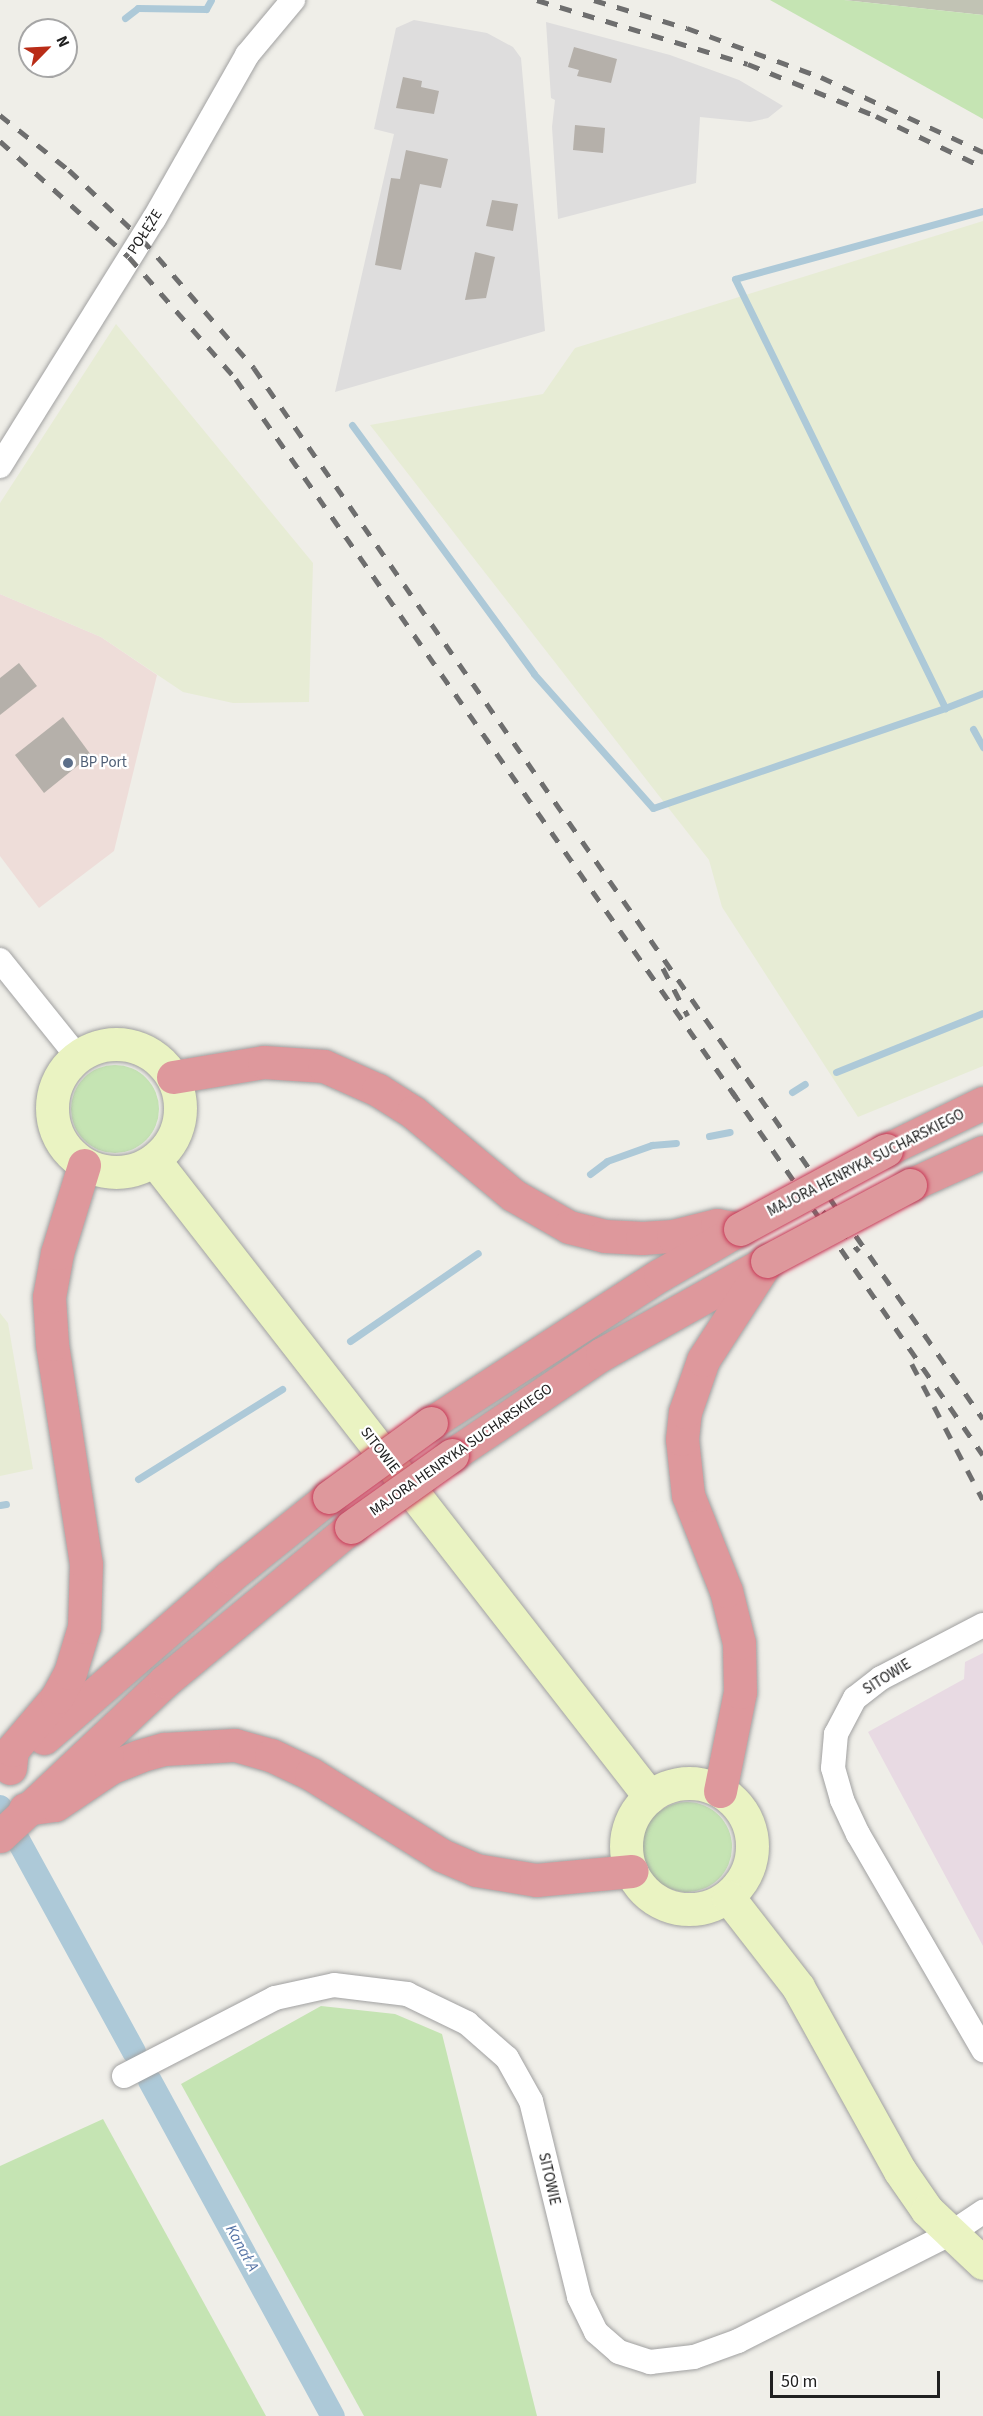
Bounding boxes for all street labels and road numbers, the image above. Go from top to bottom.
street label: POŁĘŻE [124,206,166,258]
street label: MAJORA HENRYKA SUCHARSKIEGO [764,1105,968,1221]
street label: MAJORA HENRYKA SUCHARSKIEGO [366,1380,556,1520]
street label: SITOWIE [357,1424,403,1476]
street label: SITOWIE [860,1655,914,1699]
street label: SITOWIE [534,2151,564,2207]

